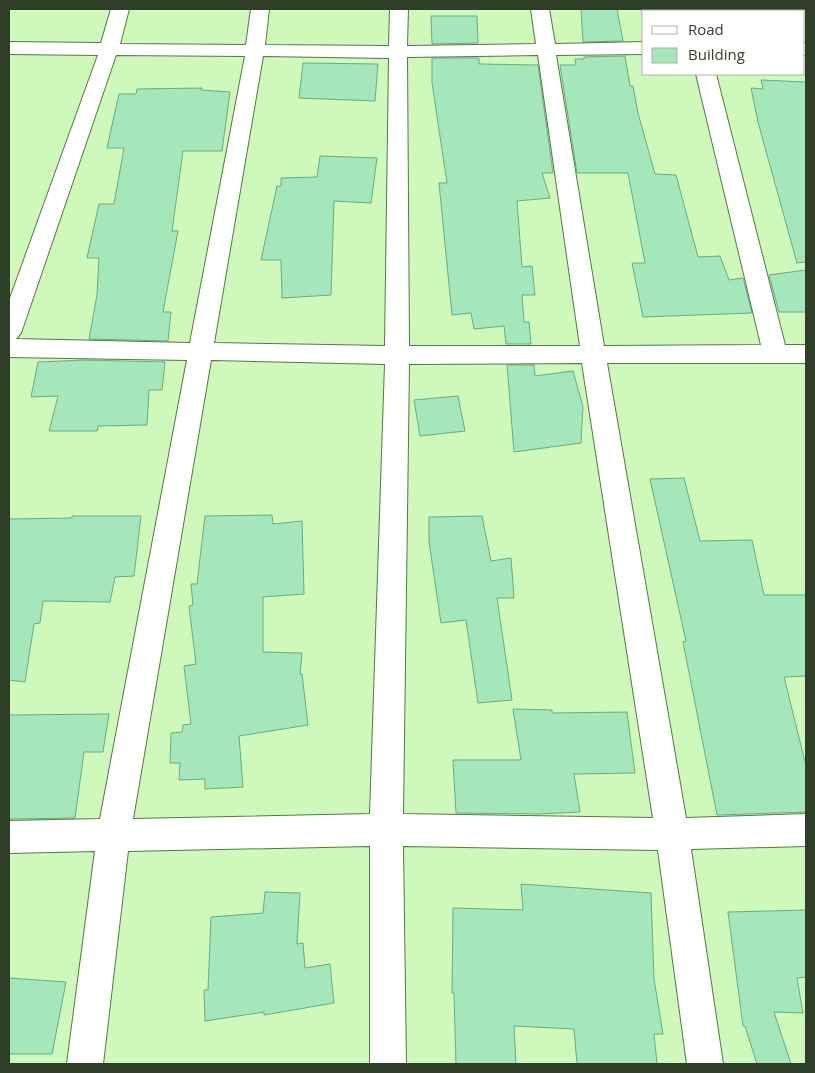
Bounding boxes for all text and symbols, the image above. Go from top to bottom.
legend [642,10,805,75]
text: Road [688,19,724,39]
text: Building [688,44,745,64]

